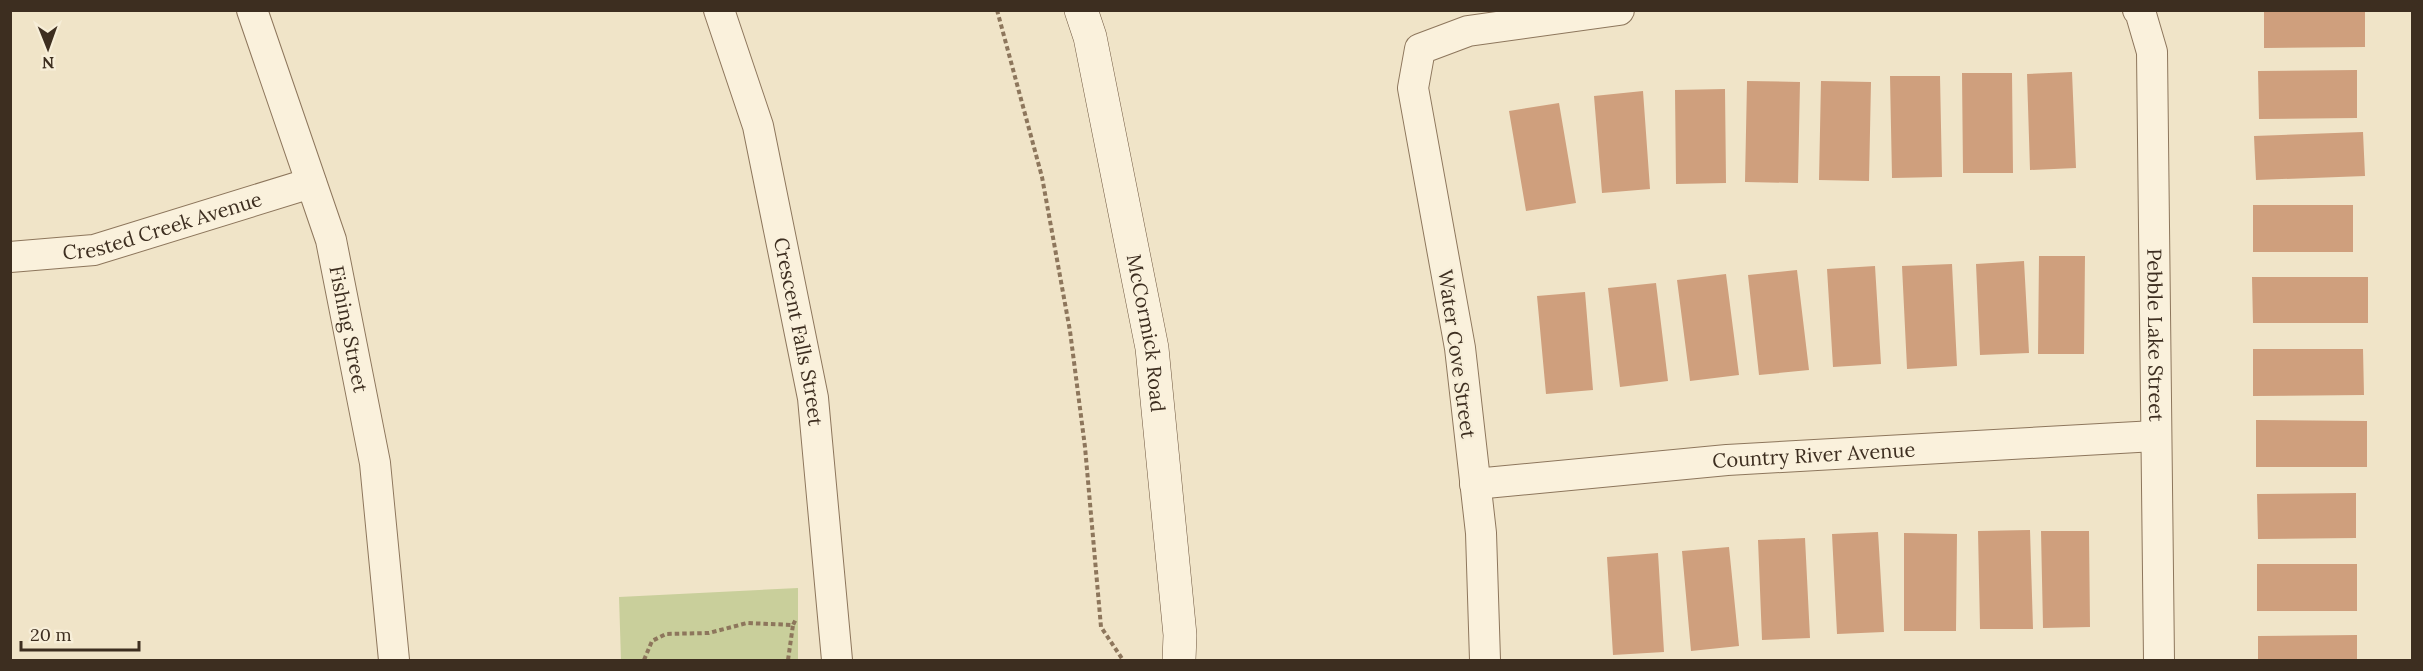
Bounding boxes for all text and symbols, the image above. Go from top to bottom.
north arrow [18,18,78,78]
text: N [42,53,55,73]
street label: Crested Creek Avenue [62,186,265,265]
street label: Crescent Falls Street [769,235,829,427]
street label: Pebble Lake Street [2142,248,2169,422]
street label: McCormick Road [1122,252,1171,413]
street label: Fishing Street [324,263,374,395]
street label: Water Cove Street [1433,268,1482,440]
street label: Country River Avenue [1711,436,1916,473]
scale bar [21,614,140,652]
text: 20 m [30,623,72,646]

